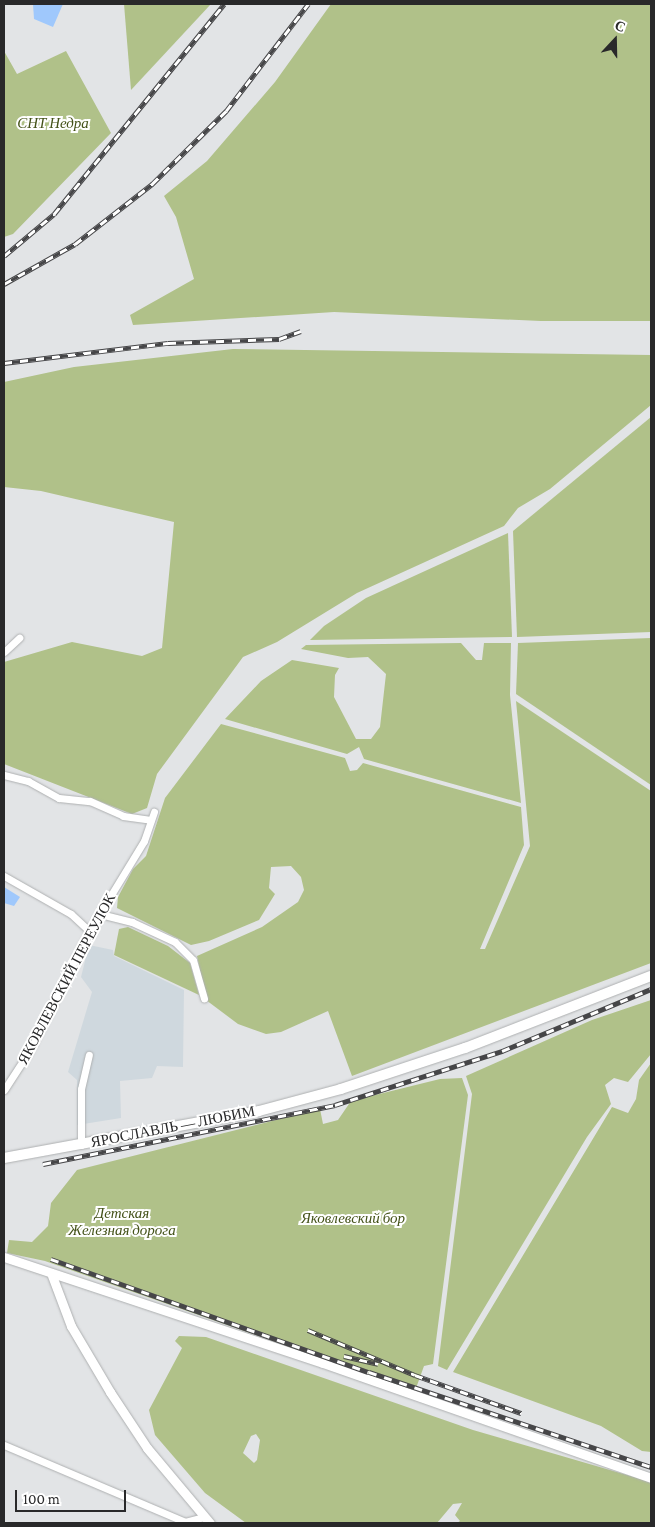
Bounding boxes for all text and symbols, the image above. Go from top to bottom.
north arrow [590,15,640,65]
text: С [613,17,628,35]
park label: СНТ Недра [17,115,89,133]
street label: ЯКОВЛЕВСКИЙ ПЕРЕУЛОК [14,890,120,1068]
street label: ЯРОСЛАВЛЬ — ЛЮБИМ [89,1102,257,1152]
park label: Детская Железная дорога [68,1204,176,1239]
park label: Яковлевский бор [301,1210,405,1228]
scale bar [18,1480,129,1512]
text: 100 m [23,1491,60,1507]

